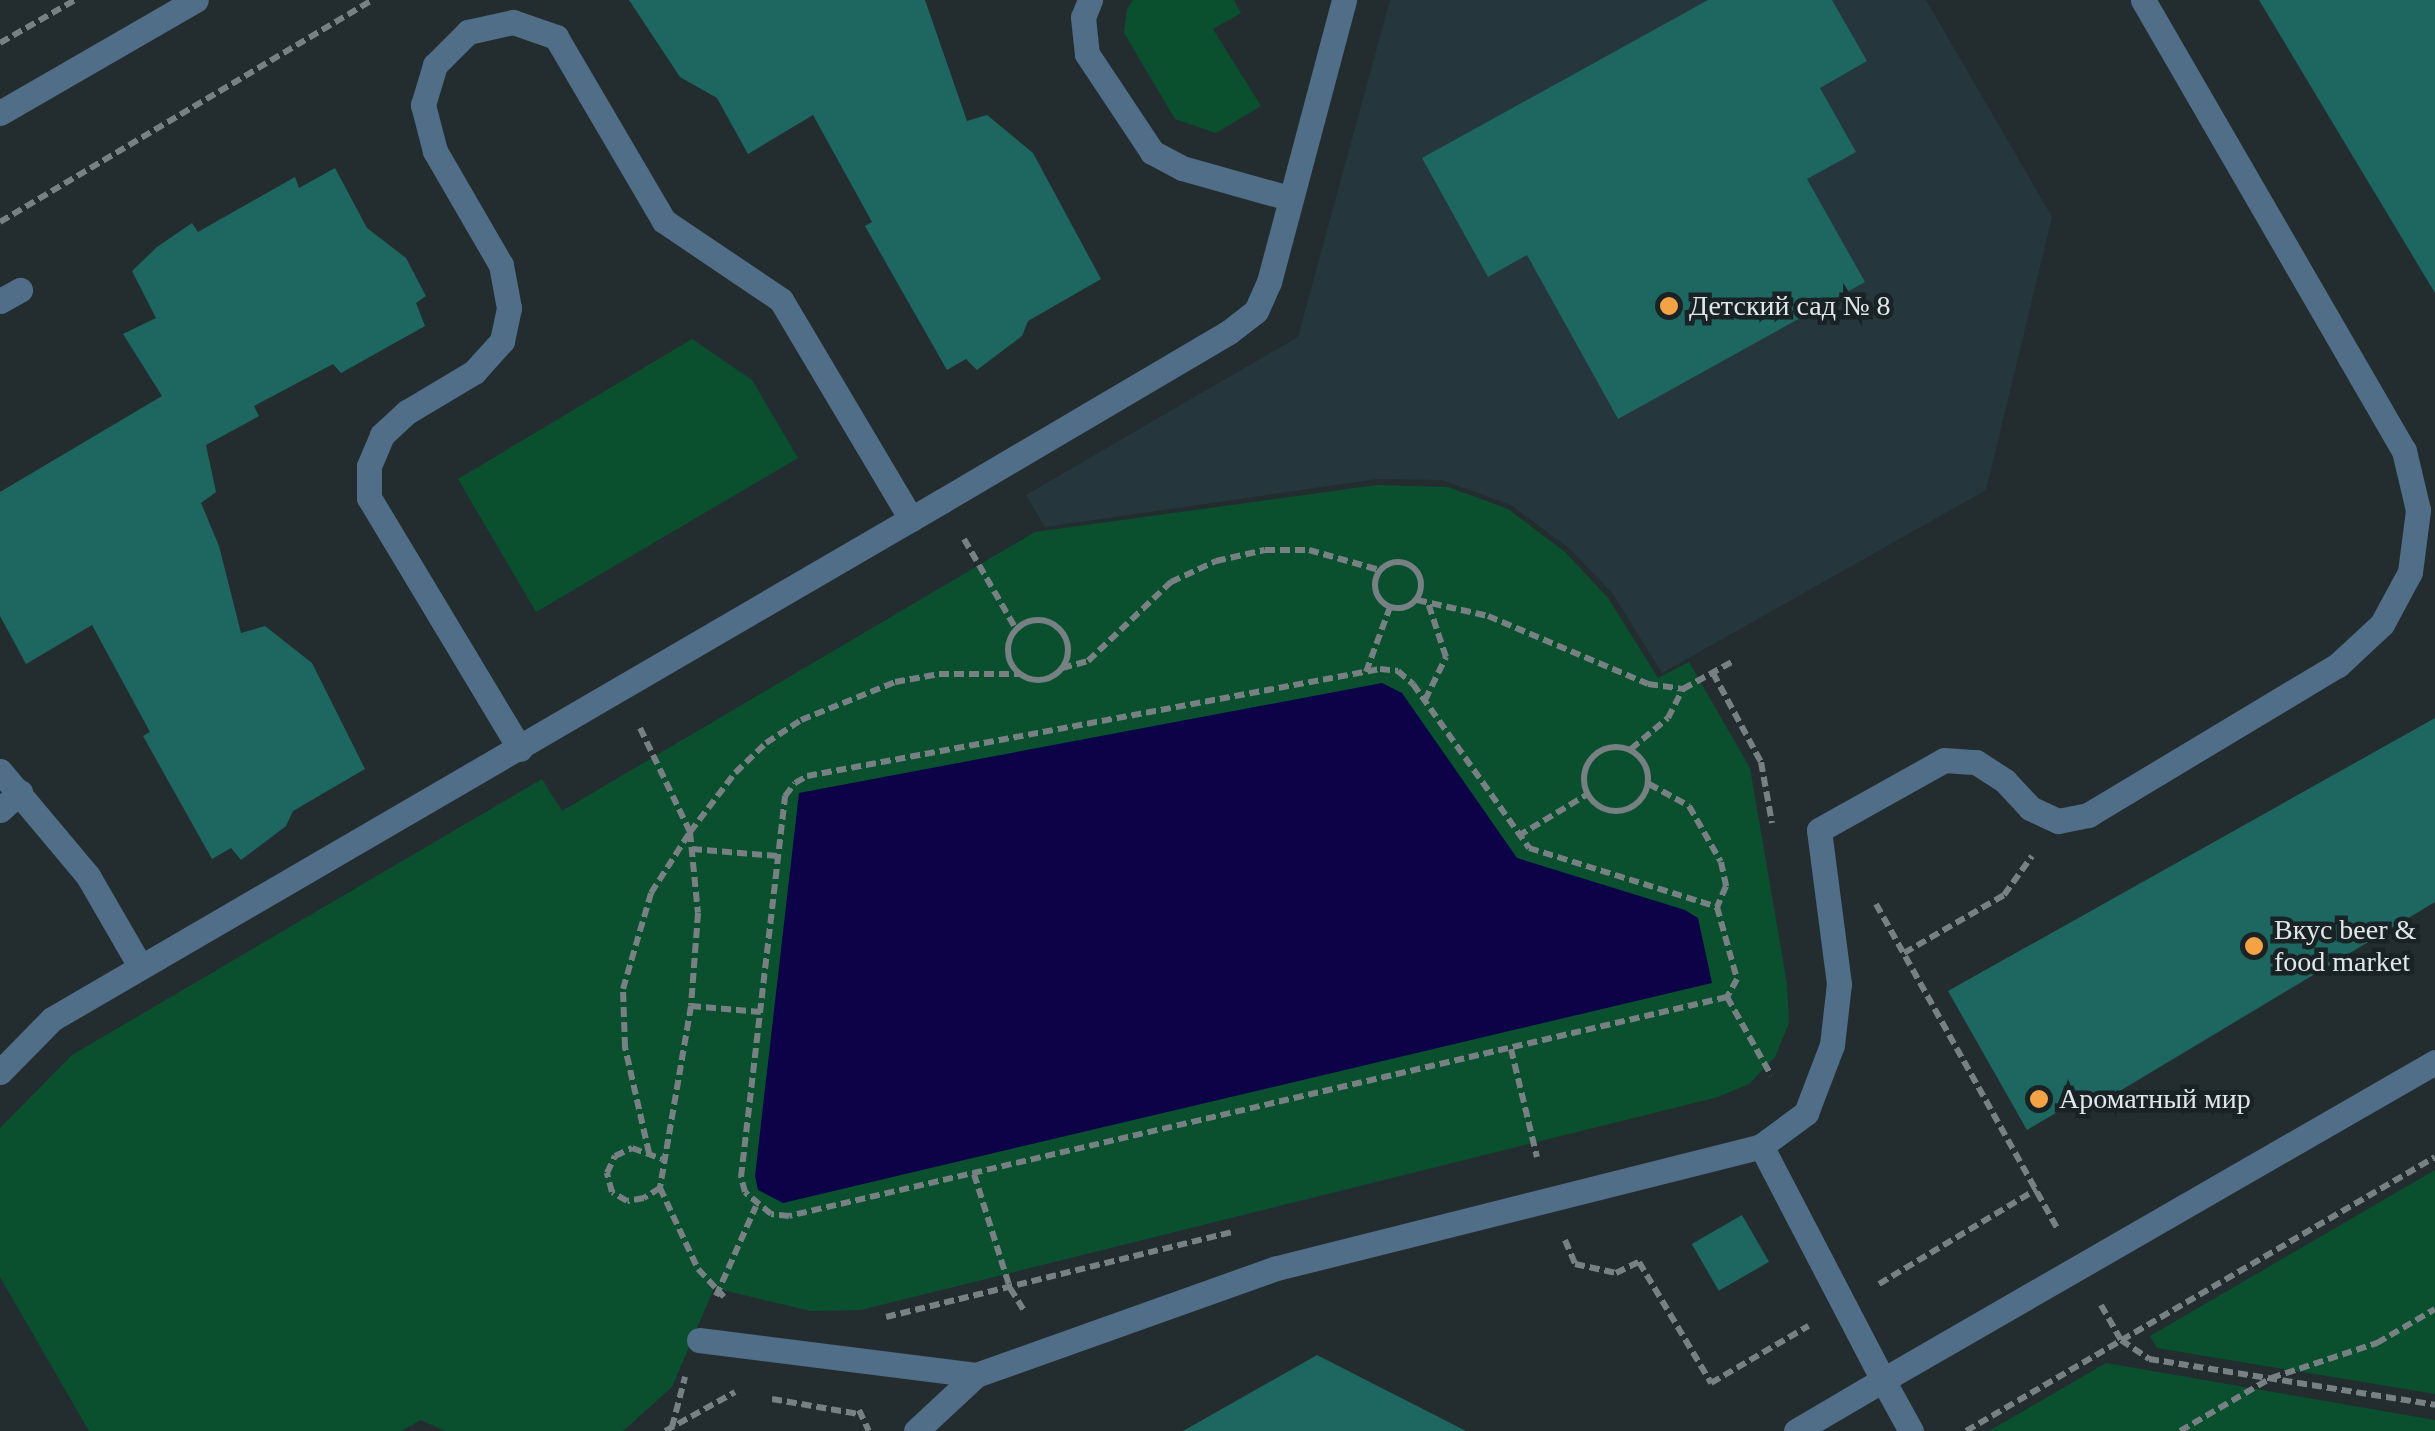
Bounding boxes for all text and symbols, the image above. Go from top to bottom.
place label: Детский сад № 8 [1689,289,1891,323]
marker: Детский сад № 8 [1658,295,1680,317]
place label: Вкус beer & food market [2274,913,2416,979]
marker: Вкус beer & food market [2243,935,2265,957]
place label: Ароматный мир [2059,1082,2251,1116]
marker: Ароматный мир [2028,1088,2050,1110]

